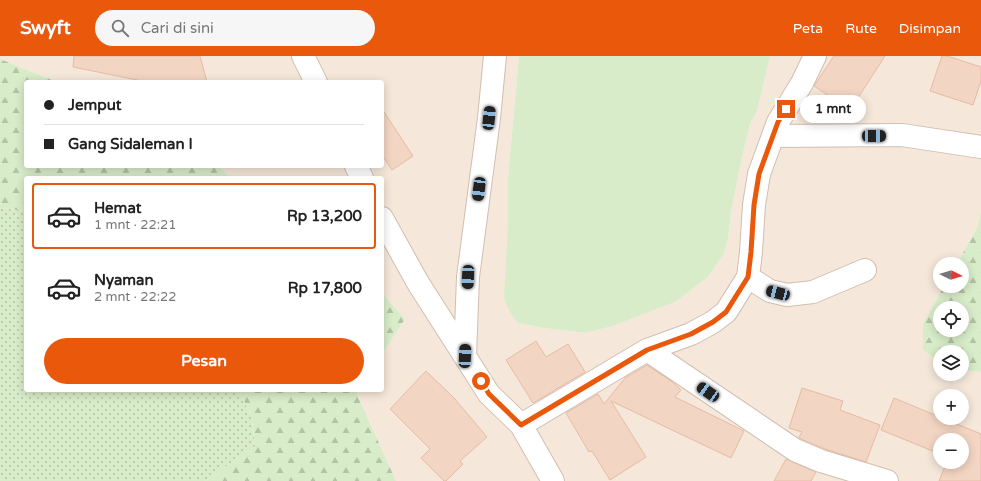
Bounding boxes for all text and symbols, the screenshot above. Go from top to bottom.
search box [95,10,375,46]
text: Swyft [20,17,71,39]
icon: search [109,17,131,39]
text: Cari di sini [141,19,214,37]
text: Peta [793,20,823,37]
text: Rute [845,20,877,37]
text: Disimpan [899,20,961,37]
callout: 1 mnt [800,95,866,123]
text: Jemput [68,96,122,114]
route end [777,100,795,118]
text: 1 mnt [815,101,851,117]
car [482,105,496,131]
car [862,130,886,142]
text: Gang Sidaleman I [68,135,193,153]
car [472,176,486,202]
icon: car [46,198,82,234]
text: Hemat [94,199,141,217]
text: Rp 13,200 [287,207,362,225]
text: 1 mnt · 22:21 [94,217,176,233]
north arrow [933,257,969,293]
map controls [933,257,969,469]
car [462,265,474,289]
icon: car [46,270,82,306]
text: Nyaman [94,271,154,289]
text: Rp 17,800 [288,279,362,297]
car [765,284,791,302]
text: 2 mnt · 22:22 [94,289,176,305]
button: locate [933,301,969,337]
button: Pesan [44,338,364,384]
car [459,344,471,368]
button: layers [933,345,969,381]
route start [472,372,490,390]
car [695,380,721,404]
button: + [933,389,969,425]
button: − [933,433,969,469]

